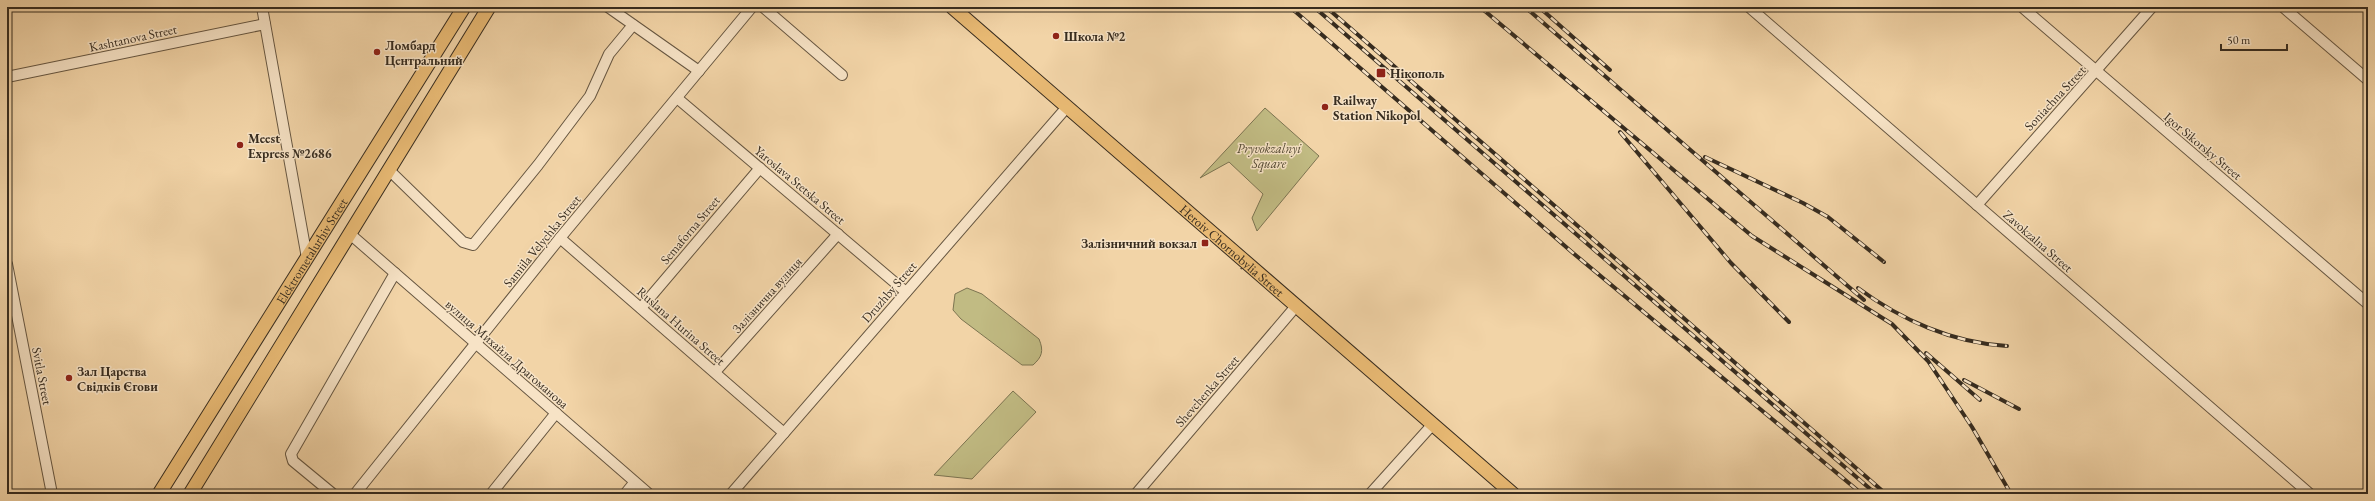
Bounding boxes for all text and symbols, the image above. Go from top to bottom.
street label: Kashtanova Street [88,20,178,56]
scale bar [2221,26,2287,52]
place label: Школа №2 [1064,28,1125,45]
marker: Школа №2 [1051,31,1061,41]
text: 50 m [2227,32,2251,48]
place label: Ломбард Центральний [385,37,463,69]
marker: Ломбард Центральний [372,47,382,57]
street label: Soniachna Street [2021,62,2089,134]
place label: Нікополь [1390,65,1445,82]
marker: Нікополь [1375,67,1387,79]
place label: Railway Station Nikopol [1333,92,1421,124]
marker: Railway Station Nikopol [1320,102,1330,112]
street label: Igor Sikorsky Street [2160,108,2246,184]
place label: Meest Express №2686 [248,130,332,162]
marker: Meest Express №2686 [235,140,245,150]
park label: Pryvokzalnyi Square [1237,140,1302,173]
street label: Yaroslava Stetska Street [751,142,849,228]
street label: Samiila Velychka Street [500,191,584,291]
street label: Semaforna Street [656,192,724,268]
street label: Elektrometalurhiv Street [272,194,351,307]
street label: Heroiv Chornobylia Street [1176,200,1288,300]
street label: Zavokzalna Street [2000,206,2076,276]
place label: Залізничний вокзал [1081,235,1197,252]
marker: Залізничний вокзал [1200,238,1210,248]
street label: Залізнична вулиця [728,253,806,337]
street label: Druzhby Street [858,258,920,326]
street label: Ruslana Hurina Street [633,283,729,369]
street label: вулиця Михайла Драгоманова [442,296,573,413]
street label: Svitla Street [28,346,56,406]
street label: Shevchenka Street [1171,352,1243,430]
place label: Зал Царства Свідків Єгови [77,363,158,395]
marker: Зал Царства Свідків Єгови [64,373,74,383]

